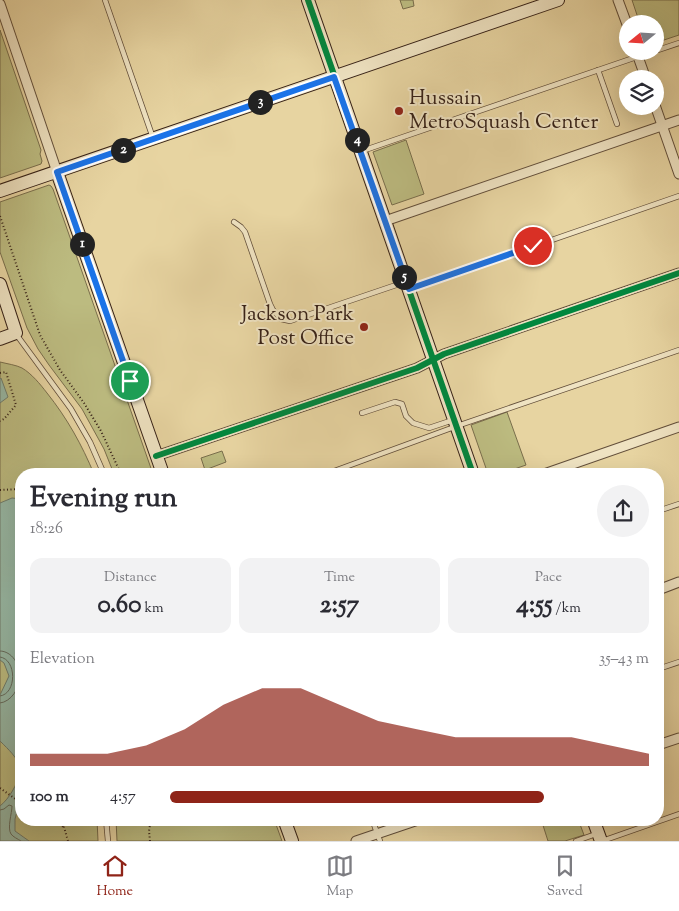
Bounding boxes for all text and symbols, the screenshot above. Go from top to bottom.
north arrow [619,15,664,60]
map controls [619,15,664,115]
button: layers [619,70,664,115]
place label: Hussain MetroSquash Center [409,84,598,138]
pin: 3 [248,90,272,114]
text: 3 [258,92,263,112]
marker: Hussain MetroSquash Center [393,105,405,117]
pin: 4 [344,128,370,152]
text: 4 [354,130,361,150]
pin: 2 [110,138,136,162]
text: 2 [120,140,127,160]
pin [512,225,554,267]
pin: 1 [70,232,94,256]
icon: check [519,232,547,260]
text: 1 [80,234,85,254]
pin: 5 [392,264,416,290]
text: 5 [402,267,407,287]
place label: Jackson Park Post Office [240,300,355,354]
marker: Jackson Park Post Office [358,321,370,333]
pin [109,360,151,402]
icon: arrive [116,367,144,395]
text: Evening run [30,479,177,519]
button: share [597,485,649,537]
text: 18:26 [30,518,63,541]
text: Distance [104,568,157,588]
text: Time [324,568,355,588]
text: Pace [535,568,562,588]
text: 0.60 [97,588,141,624]
text: 2:57 [320,588,359,624]
text: 4:55 [516,588,553,624]
text: km [141,599,164,619]
text: /km [553,599,581,619]
text: Elevation [30,648,95,671]
text: 35–43 m [599,648,649,671]
text: 100 m [30,786,69,809]
text: 4:57 [110,786,136,809]
tab: Home [96,852,133,902]
tab: Map [326,852,354,902]
tab: Saved [547,852,583,902]

